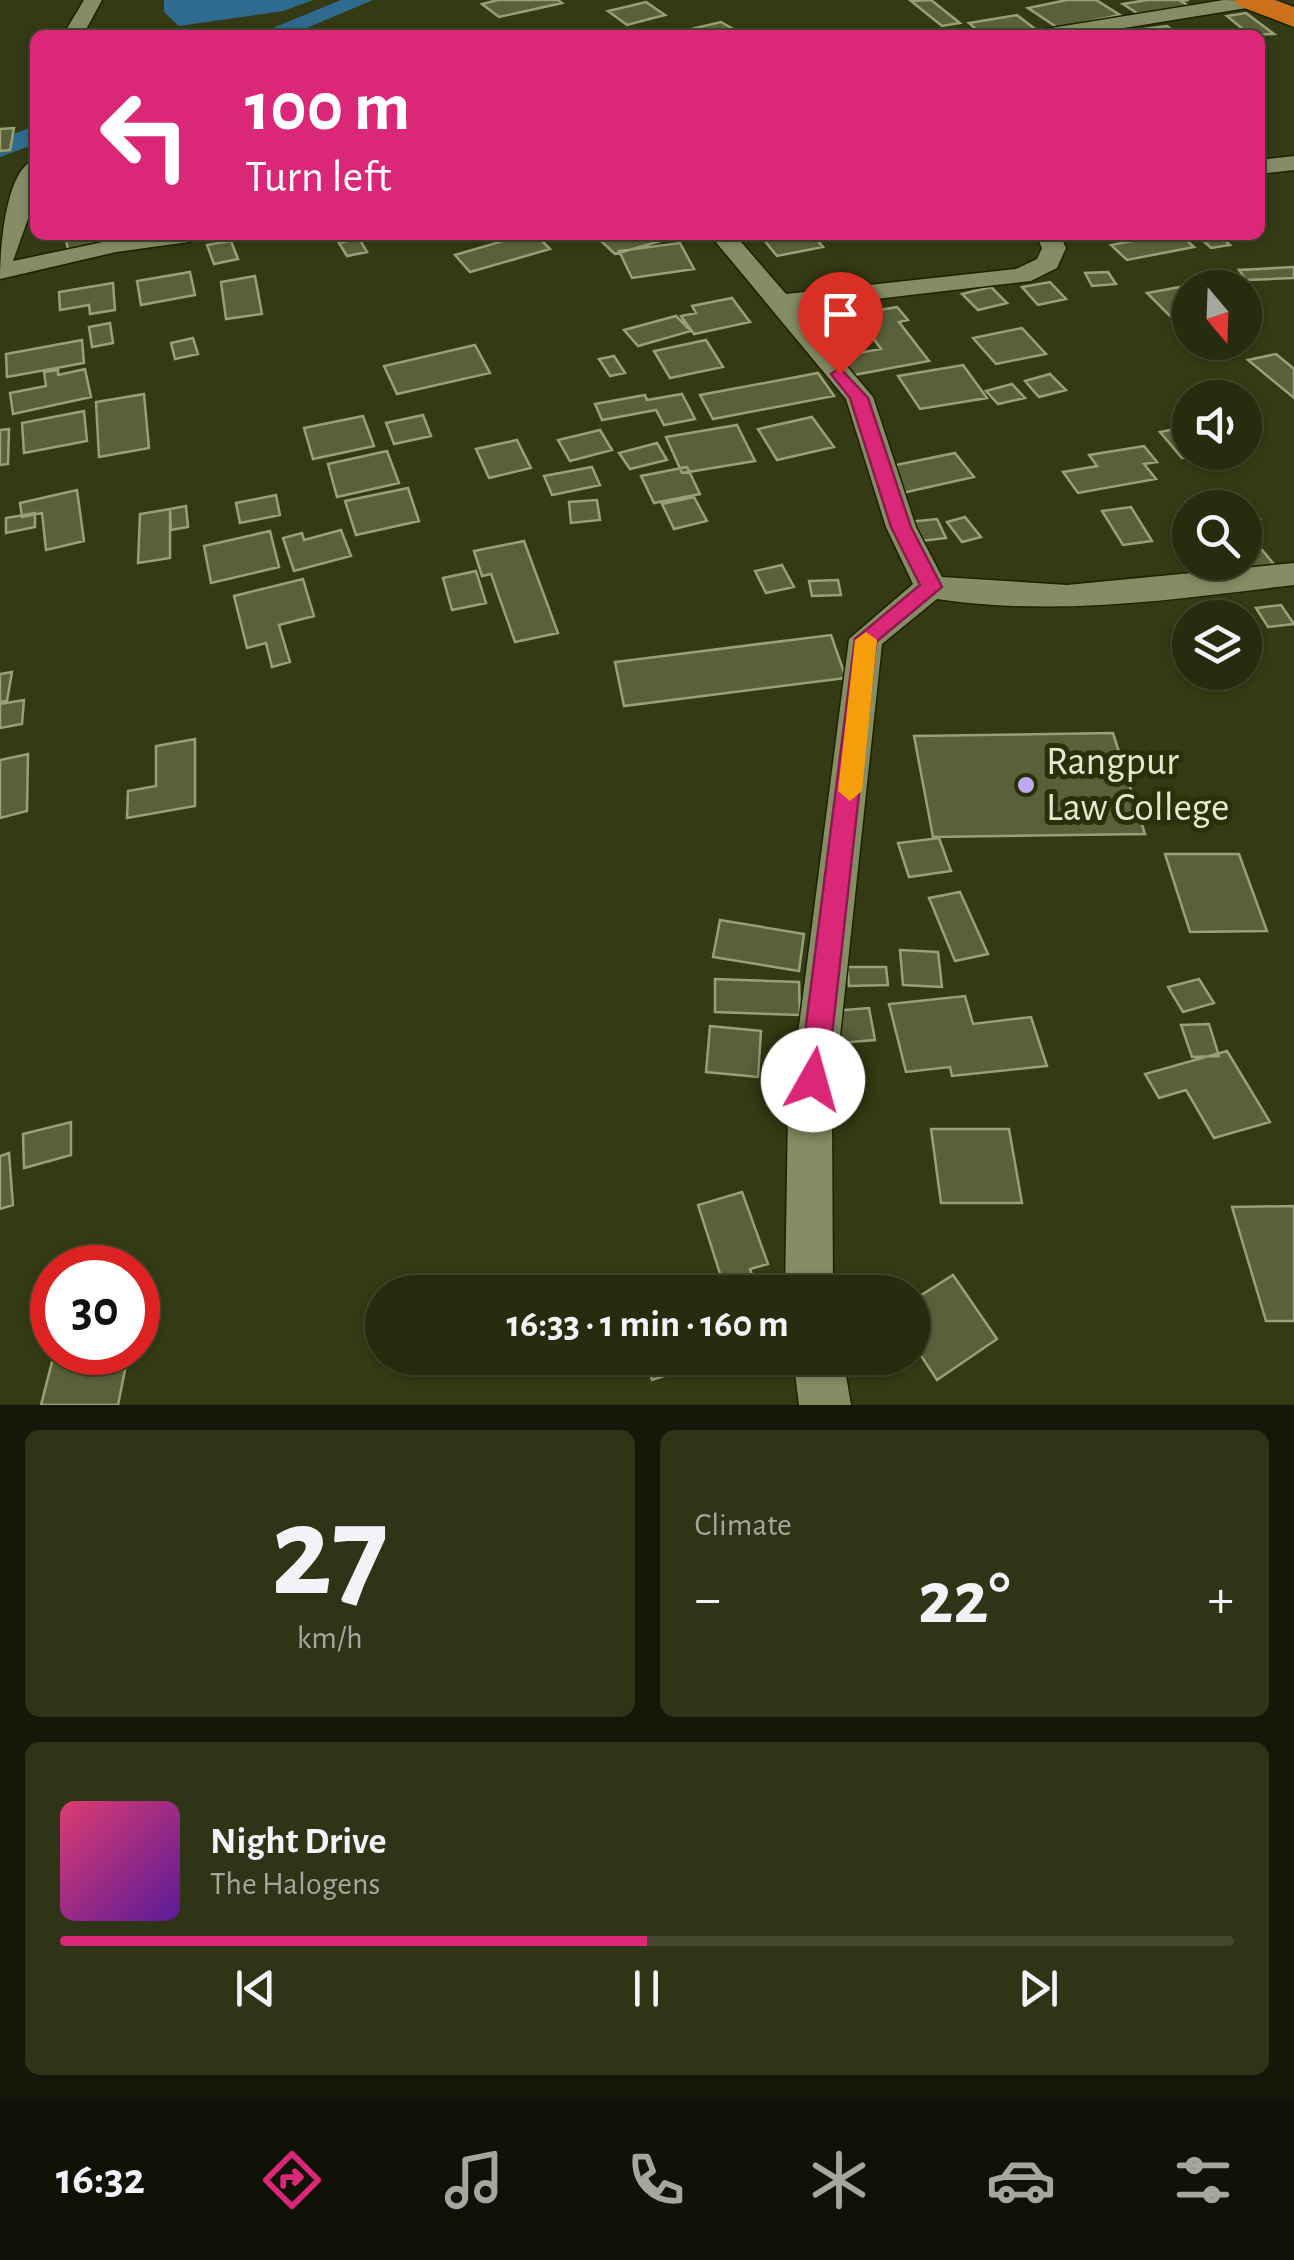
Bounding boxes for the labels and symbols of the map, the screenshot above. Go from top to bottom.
north arrow [1172,270,1262,360]
pin [798,272,883,375]
place label: Rangpur Law College [1046,742,1230,828]
marker: Rangpur Law College [1015,774,1037,796]
position arrow [761,1028,865,1132]
speed limit sign: 30 [30,1245,160,1375]

